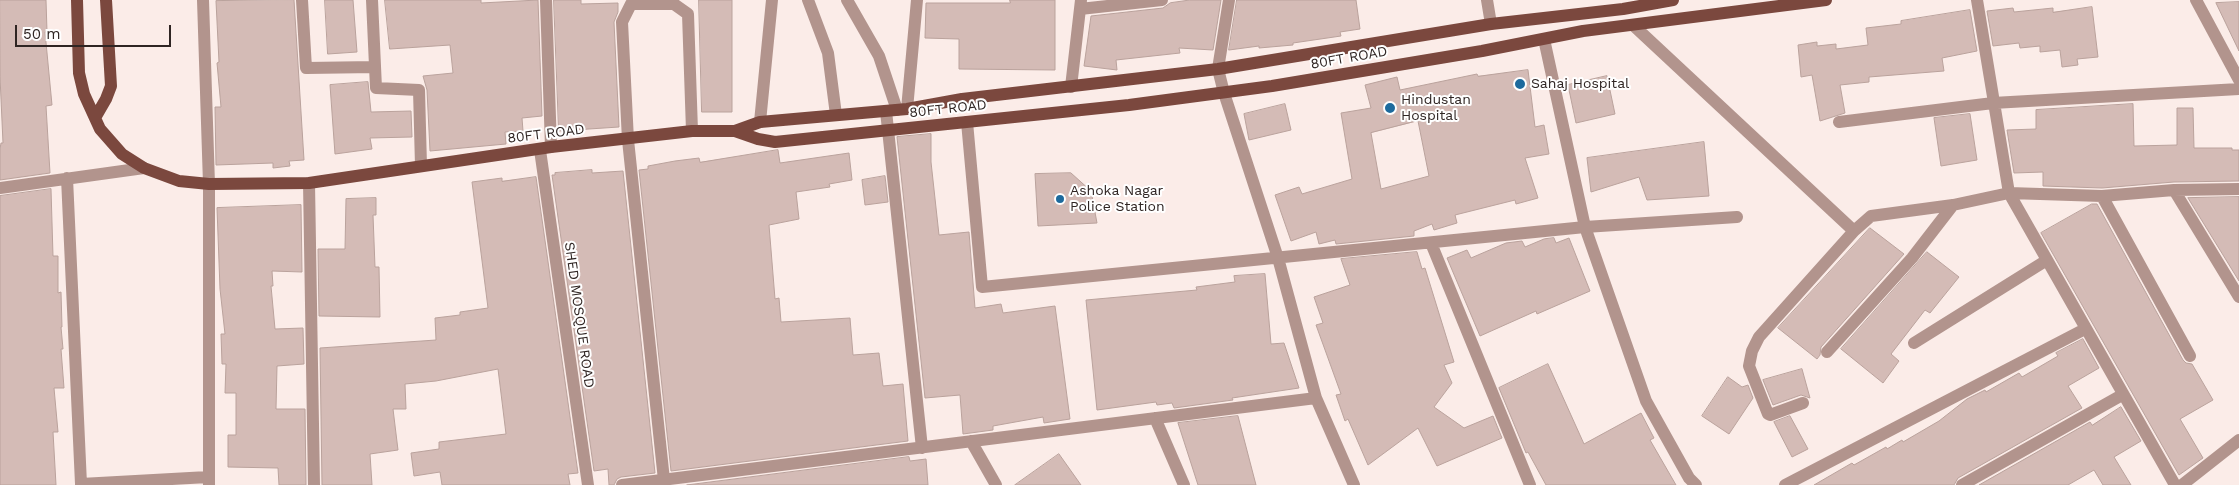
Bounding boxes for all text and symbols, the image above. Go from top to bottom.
scale bar [18,15,174,47]
text: 50 m [23,25,60,43]
street label: 80FT ROAD [1309,43,1389,73]
place label: Sahaj Hospital [1531,76,1629,92]
marker: Sahaj Hospital [1513,77,1527,91]
place label: Hindustan Hospital [1401,92,1471,124]
street label: 80FT ROAD [908,97,988,121]
marker: Hindustan Hospital [1383,101,1397,115]
street label: 80FT ROAD [506,121,586,147]
place label: Ashoka Nagar Police Station [1070,183,1165,216]
marker: Ashoka Nagar Police Station [1054,193,1066,205]
street label: SHED MOSQUE ROAD [560,241,598,389]

